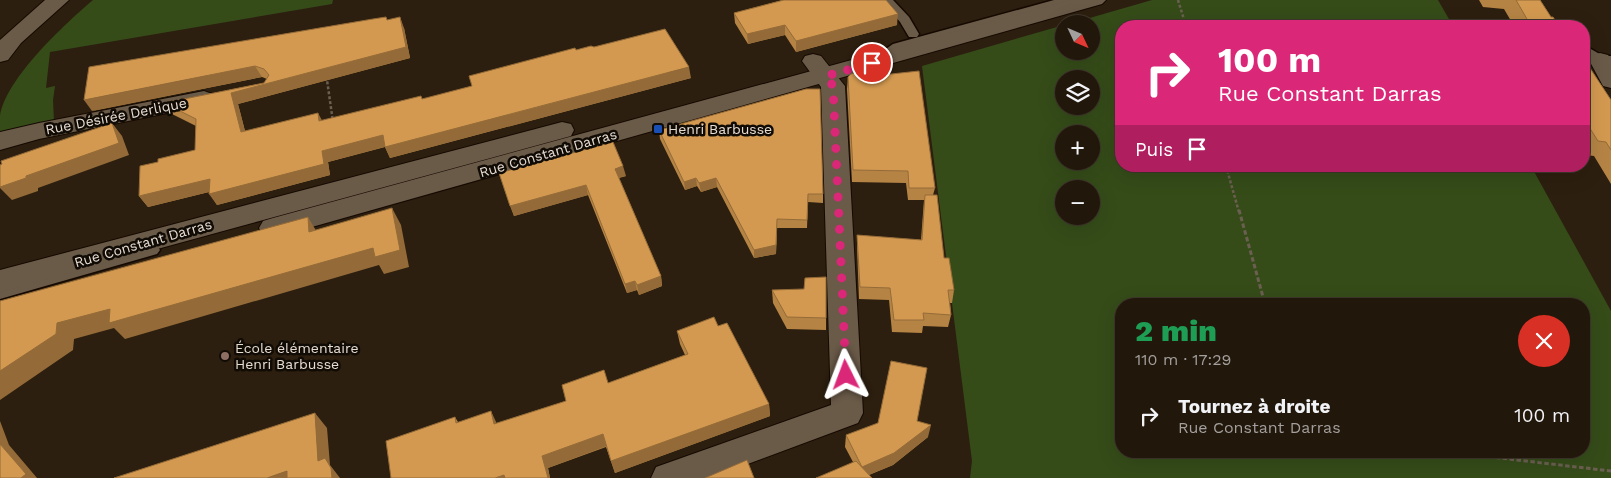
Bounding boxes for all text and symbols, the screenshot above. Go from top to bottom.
north arrow [1055,15,1100,60]
map controls [1055,15,1100,225]
text: 100 m [1218,39,1321,81]
icon: right [1135,40,1200,105]
pin [851,42,893,84]
icon: arrive [858,49,886,77]
button: layers [1055,70,1100,115]
text: Rue Constant Darras [1218,81,1442,106]
street label: Rue Désirée Derlique [44,94,188,138]
place label: Henri Barbusse [668,121,772,137]
marker: Henri Barbusse [652,123,664,135]
button: + [1055,125,1100,170]
street label: Rue Constant Darras [477,126,619,180]
icon: arrive [1183,135,1211,163]
text: Puis [1135,138,1173,161]
button: − [1055,180,1100,225]
street label: Rue Constant Darras [72,216,214,270]
text: 2 min [1135,313,1217,348]
button: close [1518,315,1570,367]
place label: École élémentaire Henri Barbusse [235,340,359,372]
position arrow [819,348,871,400]
marker: École élémentaire Henri Barbusse [219,350,231,362]
text: 110 m · 17:29 [1135,350,1232,369]
text: Tournez à droite [1178,395,1330,418]
icon: right [1135,402,1163,430]
text: 100 m [1514,404,1570,427]
text: Rue Constant Darras [1178,418,1341,437]

